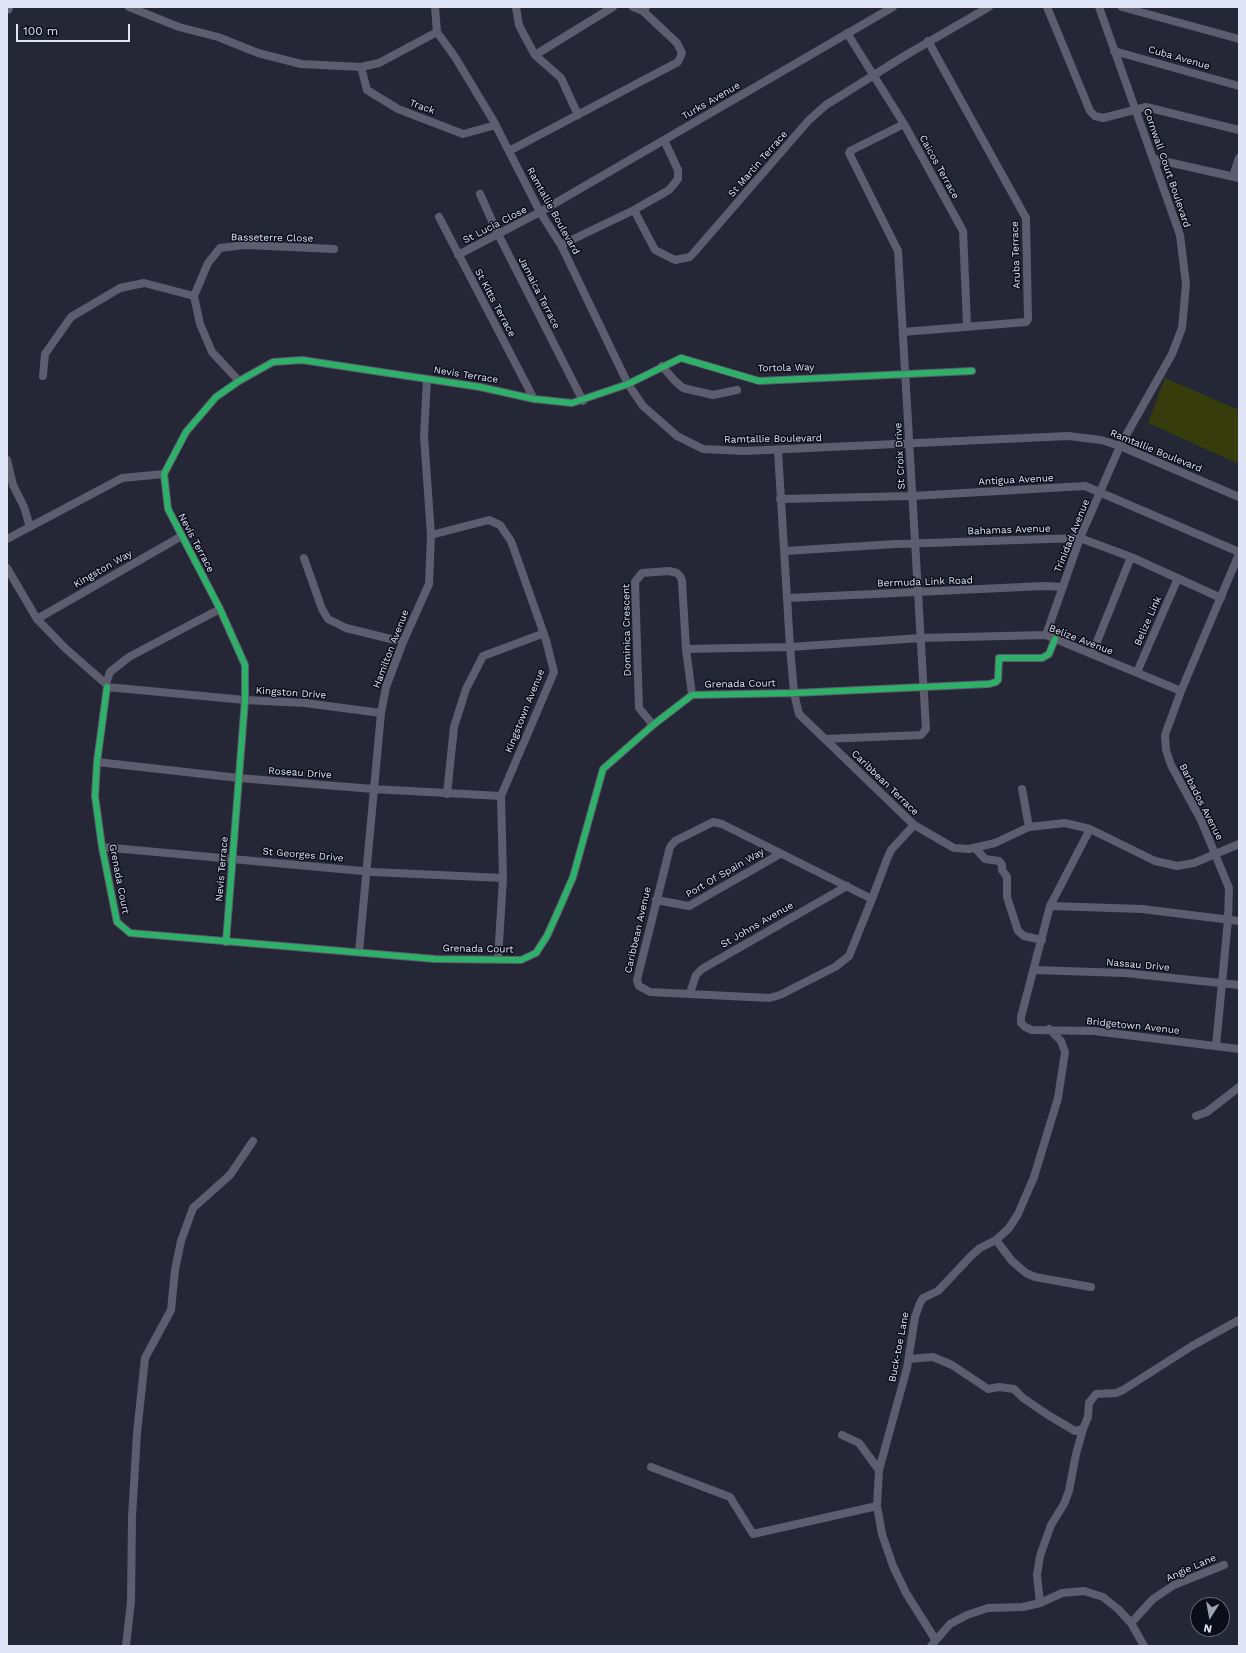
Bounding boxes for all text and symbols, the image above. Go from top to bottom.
scale bar [18,16,132,42]
text: 100 m [23,24,58,38]
street label: Cuba Avenue [1147,43,1211,73]
street label: Turks Avenue [680,79,742,123]
street label: Track [408,97,436,117]
street label: Cornwall Court Boulevard [1141,107,1193,229]
street label: St Martin Terrace [726,128,790,200]
street label: Caicos Terrace [916,133,962,201]
street label: Ramtallie Boulevard [524,165,582,257]
street label: St Lucia Close [461,204,529,246]
street label: Aruba Terrace [1009,221,1023,289]
street label: Basseterre Close [231,231,313,245]
street label: Jamaica Terrace [516,255,562,331]
street label: St Kitts Terrace [472,267,518,339]
street label: Tortola Way [758,362,814,374]
street label: Nevis Terrace [433,364,499,386]
street label: St Croix Drive [892,422,908,490]
street label: Ramtallie Boulevard [1108,427,1204,475]
street label: Ramtallie Boulevard [724,432,822,446]
street label: Antigua Avenue [978,472,1054,488]
street label: Trinidad Avenue [1052,498,1092,574]
street label: Nevis Terrace [175,511,217,575]
street label: Bahamas Avenue [967,523,1051,537]
street label: Kingston Way [72,547,134,591]
street label: Bermuda Link Road [877,574,973,590]
street label: Dominica Crescent [620,584,634,676]
street label: Belize Link [1132,594,1164,648]
street label: Hamilton Avenue [370,608,412,690]
street label: Belize Avenue [1047,622,1115,658]
street label: Kingstown Avenue [503,667,547,755]
street label: Grenada Court [704,677,776,691]
street label: Kingston Drive [255,685,327,701]
street label: Caribbean Terrace [849,748,921,818]
street label: Barbados Avenue [1176,762,1226,842]
street label: Roseau Drive [268,765,332,781]
street label: Nevis Terrace [213,836,231,902]
street label: Grenada Court [106,843,132,915]
street label: St Georges Drive [262,845,344,865]
street label: Port Of Spain Way [684,846,766,900]
street label: Caribbean Avenue [622,886,654,974]
street label: St Johns Avenue [718,899,796,951]
street label: Grenada Court [442,942,514,956]
street label: Nassau Drive [1106,956,1170,974]
street label: Bridgetown Avenue [1086,1015,1180,1037]
street label: Buck-toe Lane [886,1311,912,1383]
street label: Angie Lane [1164,1552,1218,1584]
north arrow [1190,1597,1230,1637]
text: N [1203,1621,1213,1635]

